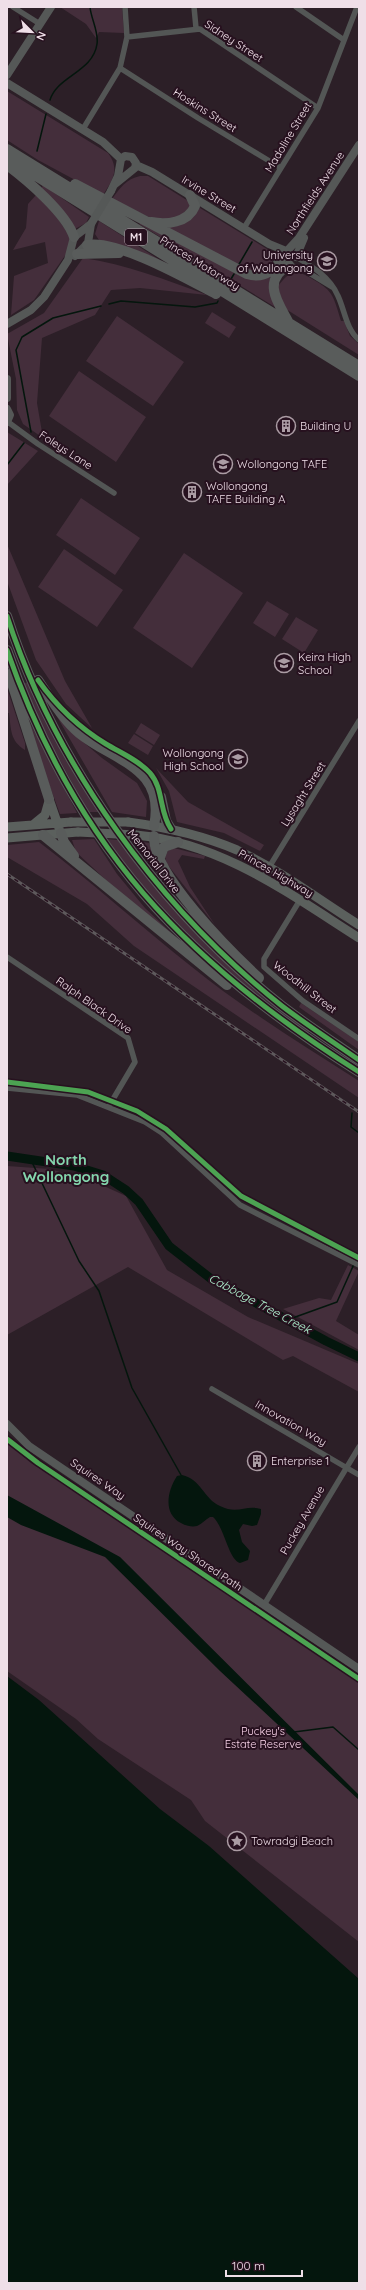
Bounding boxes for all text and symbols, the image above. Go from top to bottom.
north arrow [12,12,52,52]
street label: Sidney Street [202,17,266,65]
text: N [33,30,49,43]
street label: Hoskins Street [171,85,240,135]
street label: Madoline Street [261,99,315,175]
street label: Northfields Avenue [283,149,347,237]
street label: Irvine Street [179,172,239,216]
road number: M1 [125,229,147,245]
street label: Princes Motorway [157,233,243,293]
place label: University of Wollongong [238,248,313,275]
school or university icon: University of Wollongong [316,250,338,272]
building icon: Building U [275,415,297,437]
place label: Building U [300,419,351,433]
street label: Foleys Lane [37,428,95,472]
school or university icon: Wollongong TAFE [212,453,234,475]
place label: Wollongong TAFE [237,457,327,471]
place label: Wollongong TAFE Building A [206,479,285,506]
building icon: Wollongong TAFE Building A [181,481,203,503]
place label: Keira High School [298,650,351,677]
school or university icon: Keira High School [273,652,295,674]
place label: Wollongong High School [162,746,224,773]
school or university icon: Wollongong High School [227,748,249,770]
street label: Lysaght Street [278,759,329,829]
street label: Memorial Drive [125,826,183,896]
street label: Princes Highway [236,846,316,900]
street label: Woodhill Street [270,958,340,1016]
street label: Ralph Black Drive [53,973,135,1037]
district label: North Wollongong [23,1150,109,1186]
water label: Cabbage Tree Creek [206,1270,316,1338]
street label: Innovation Way [253,1397,329,1449]
building icon: Enterprise 1 [246,1450,268,1472]
place label: Enterprise 1 [271,1454,329,1468]
street label: Squires Way [68,1456,128,1502]
street label: Puckey Avenue [277,1483,327,1557]
street label: Squires Way Shared Path [131,1510,245,1594]
park label: Puckey's Estate Reserve [225,1724,301,1751]
place icon: Towradgi Beach [226,1830,248,1852]
place label: Towradgi Beach [251,1834,333,1848]
scale bar [226,2252,302,2278]
text: 100 m [232,2258,265,2273]

